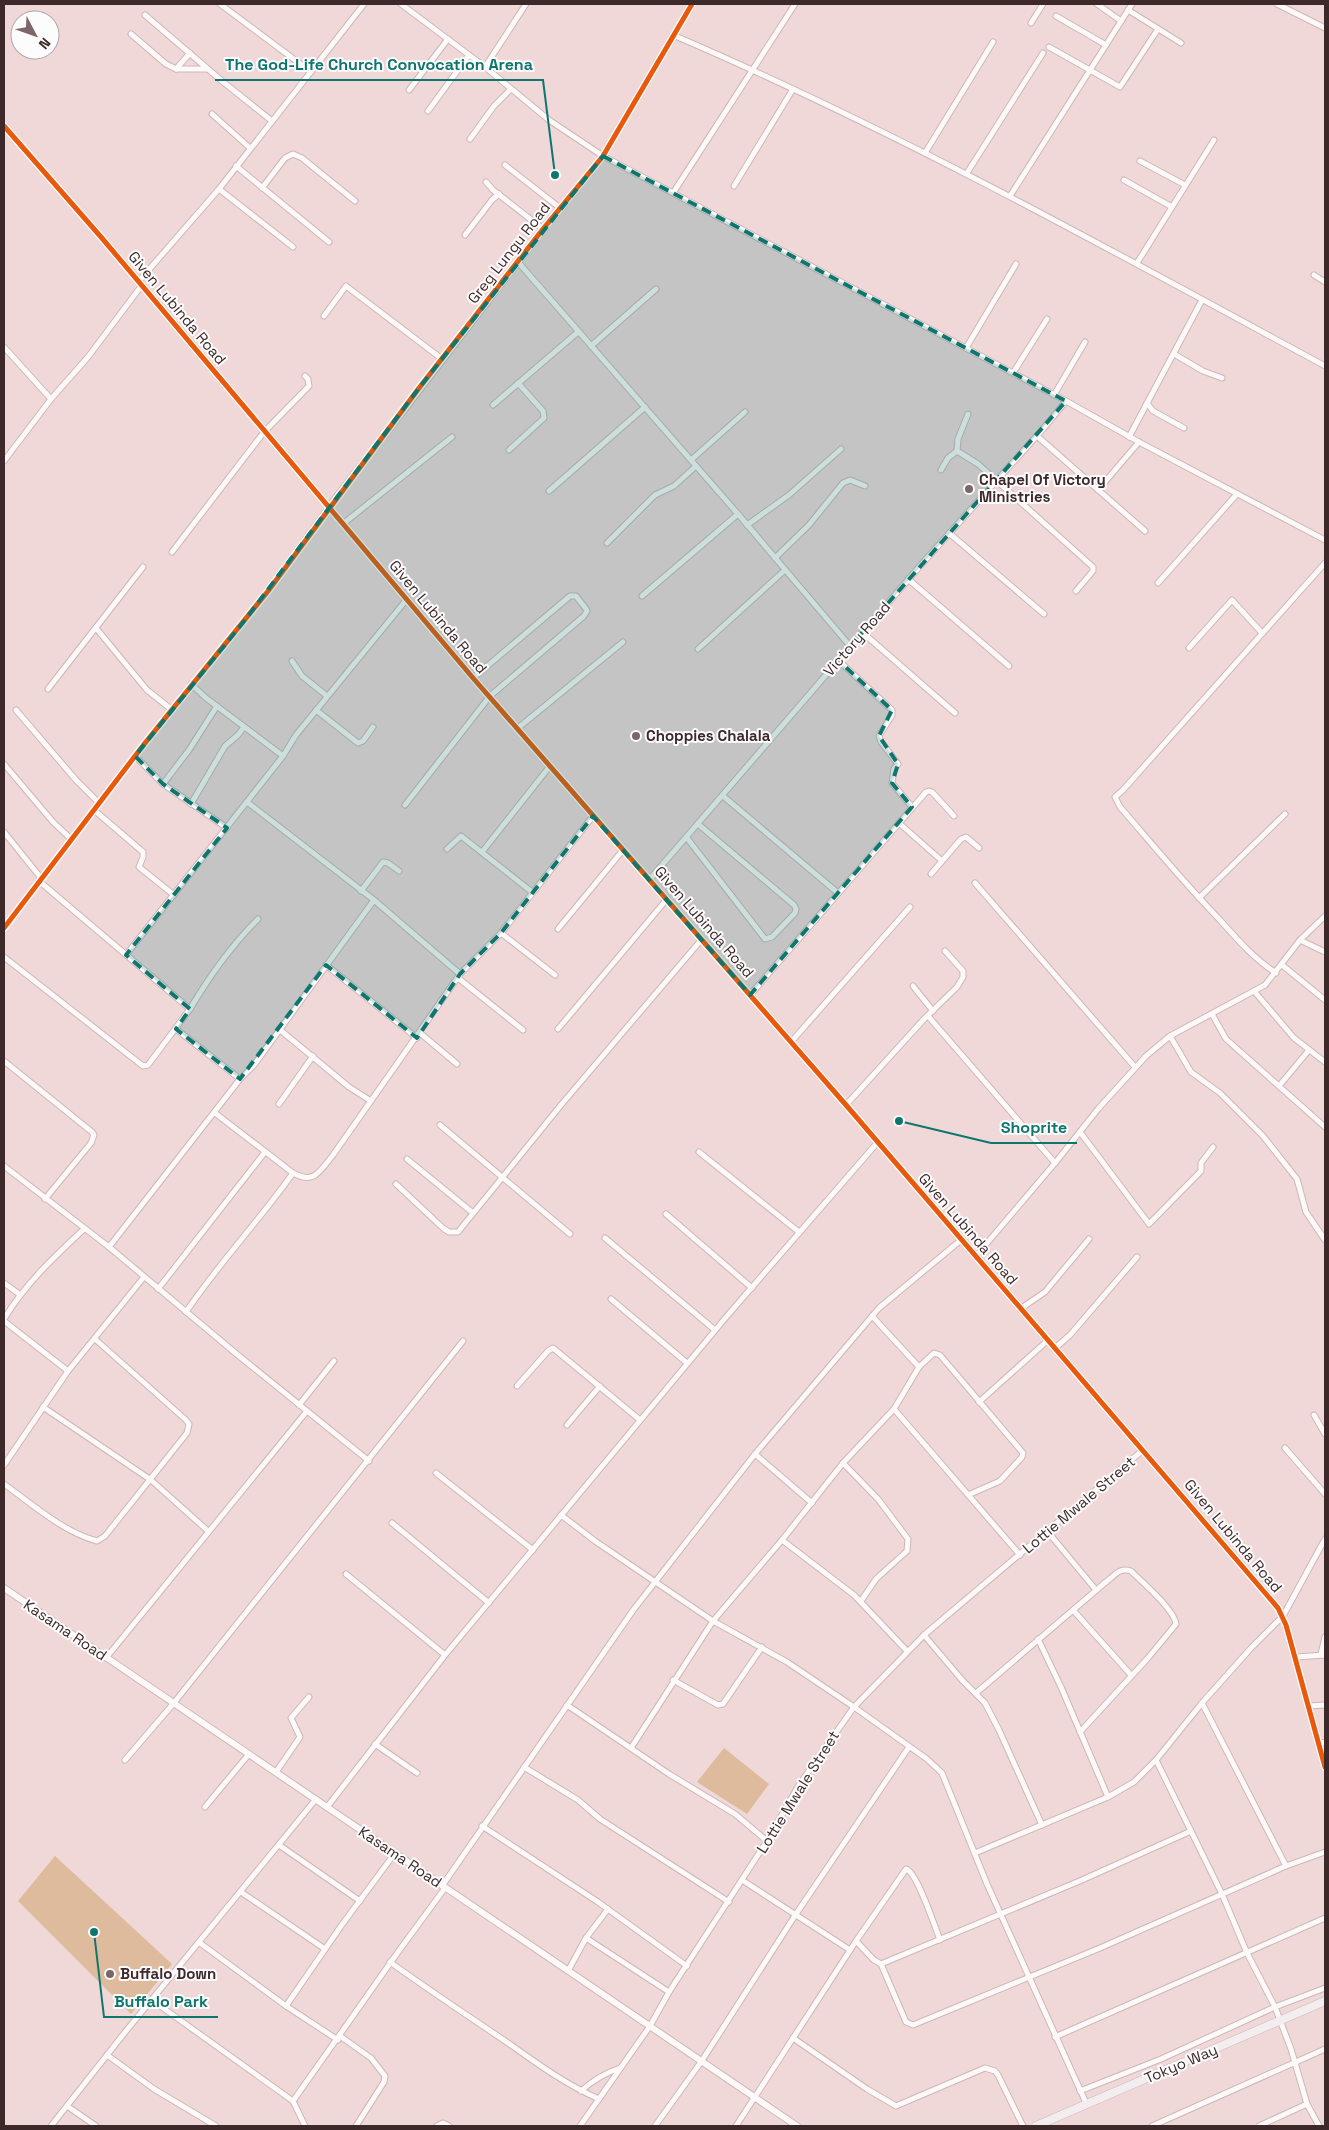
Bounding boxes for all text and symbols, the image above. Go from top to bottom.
north arrow [10,10,60,60]
text: N [35,34,55,53]
callout: The God-Life Church Convocation Arena [215,49,543,80]
text: The God-Life Church Convocation Arena [225,54,533,75]
street label: Greg Lungu Road [463,198,554,307]
street label: Given Lubinda Road [124,247,230,368]
place label: Chapel Of Victory Ministries [979,470,1106,506]
marker: Chapel Of Victory Ministries [963,483,975,495]
street label: Given Lubinda Road [385,556,491,677]
street label: Victory Road [819,597,894,680]
place label: Choppies Chalala [646,726,771,745]
marker: Choppies Chalala [630,730,642,742]
street label: Given Lubinda Road [651,862,758,982]
callout: Shoprite [991,1112,1077,1143]
text: Shoprite [1001,1117,1067,1138]
street label: Given Lubinda Road [915,1169,1022,1289]
street label: Lottie Mwale Street [1018,1452,1139,1557]
street label: Given Lubinda Road [1180,1475,1286,1596]
street label: Kasama Road [20,1595,111,1664]
street label: Lottie Mwale Street [752,1727,843,1857]
street label: Kasama Road [355,1822,446,1891]
place label: Buffalo Down [120,1964,216,1983]
marker: Buffalo Down [104,1968,116,1980]
callout: Buffalo Park [104,1986,218,2017]
text: Buffalo Park [114,1991,208,2012]
street label: Tokyo Way [1141,2040,1220,2087]

